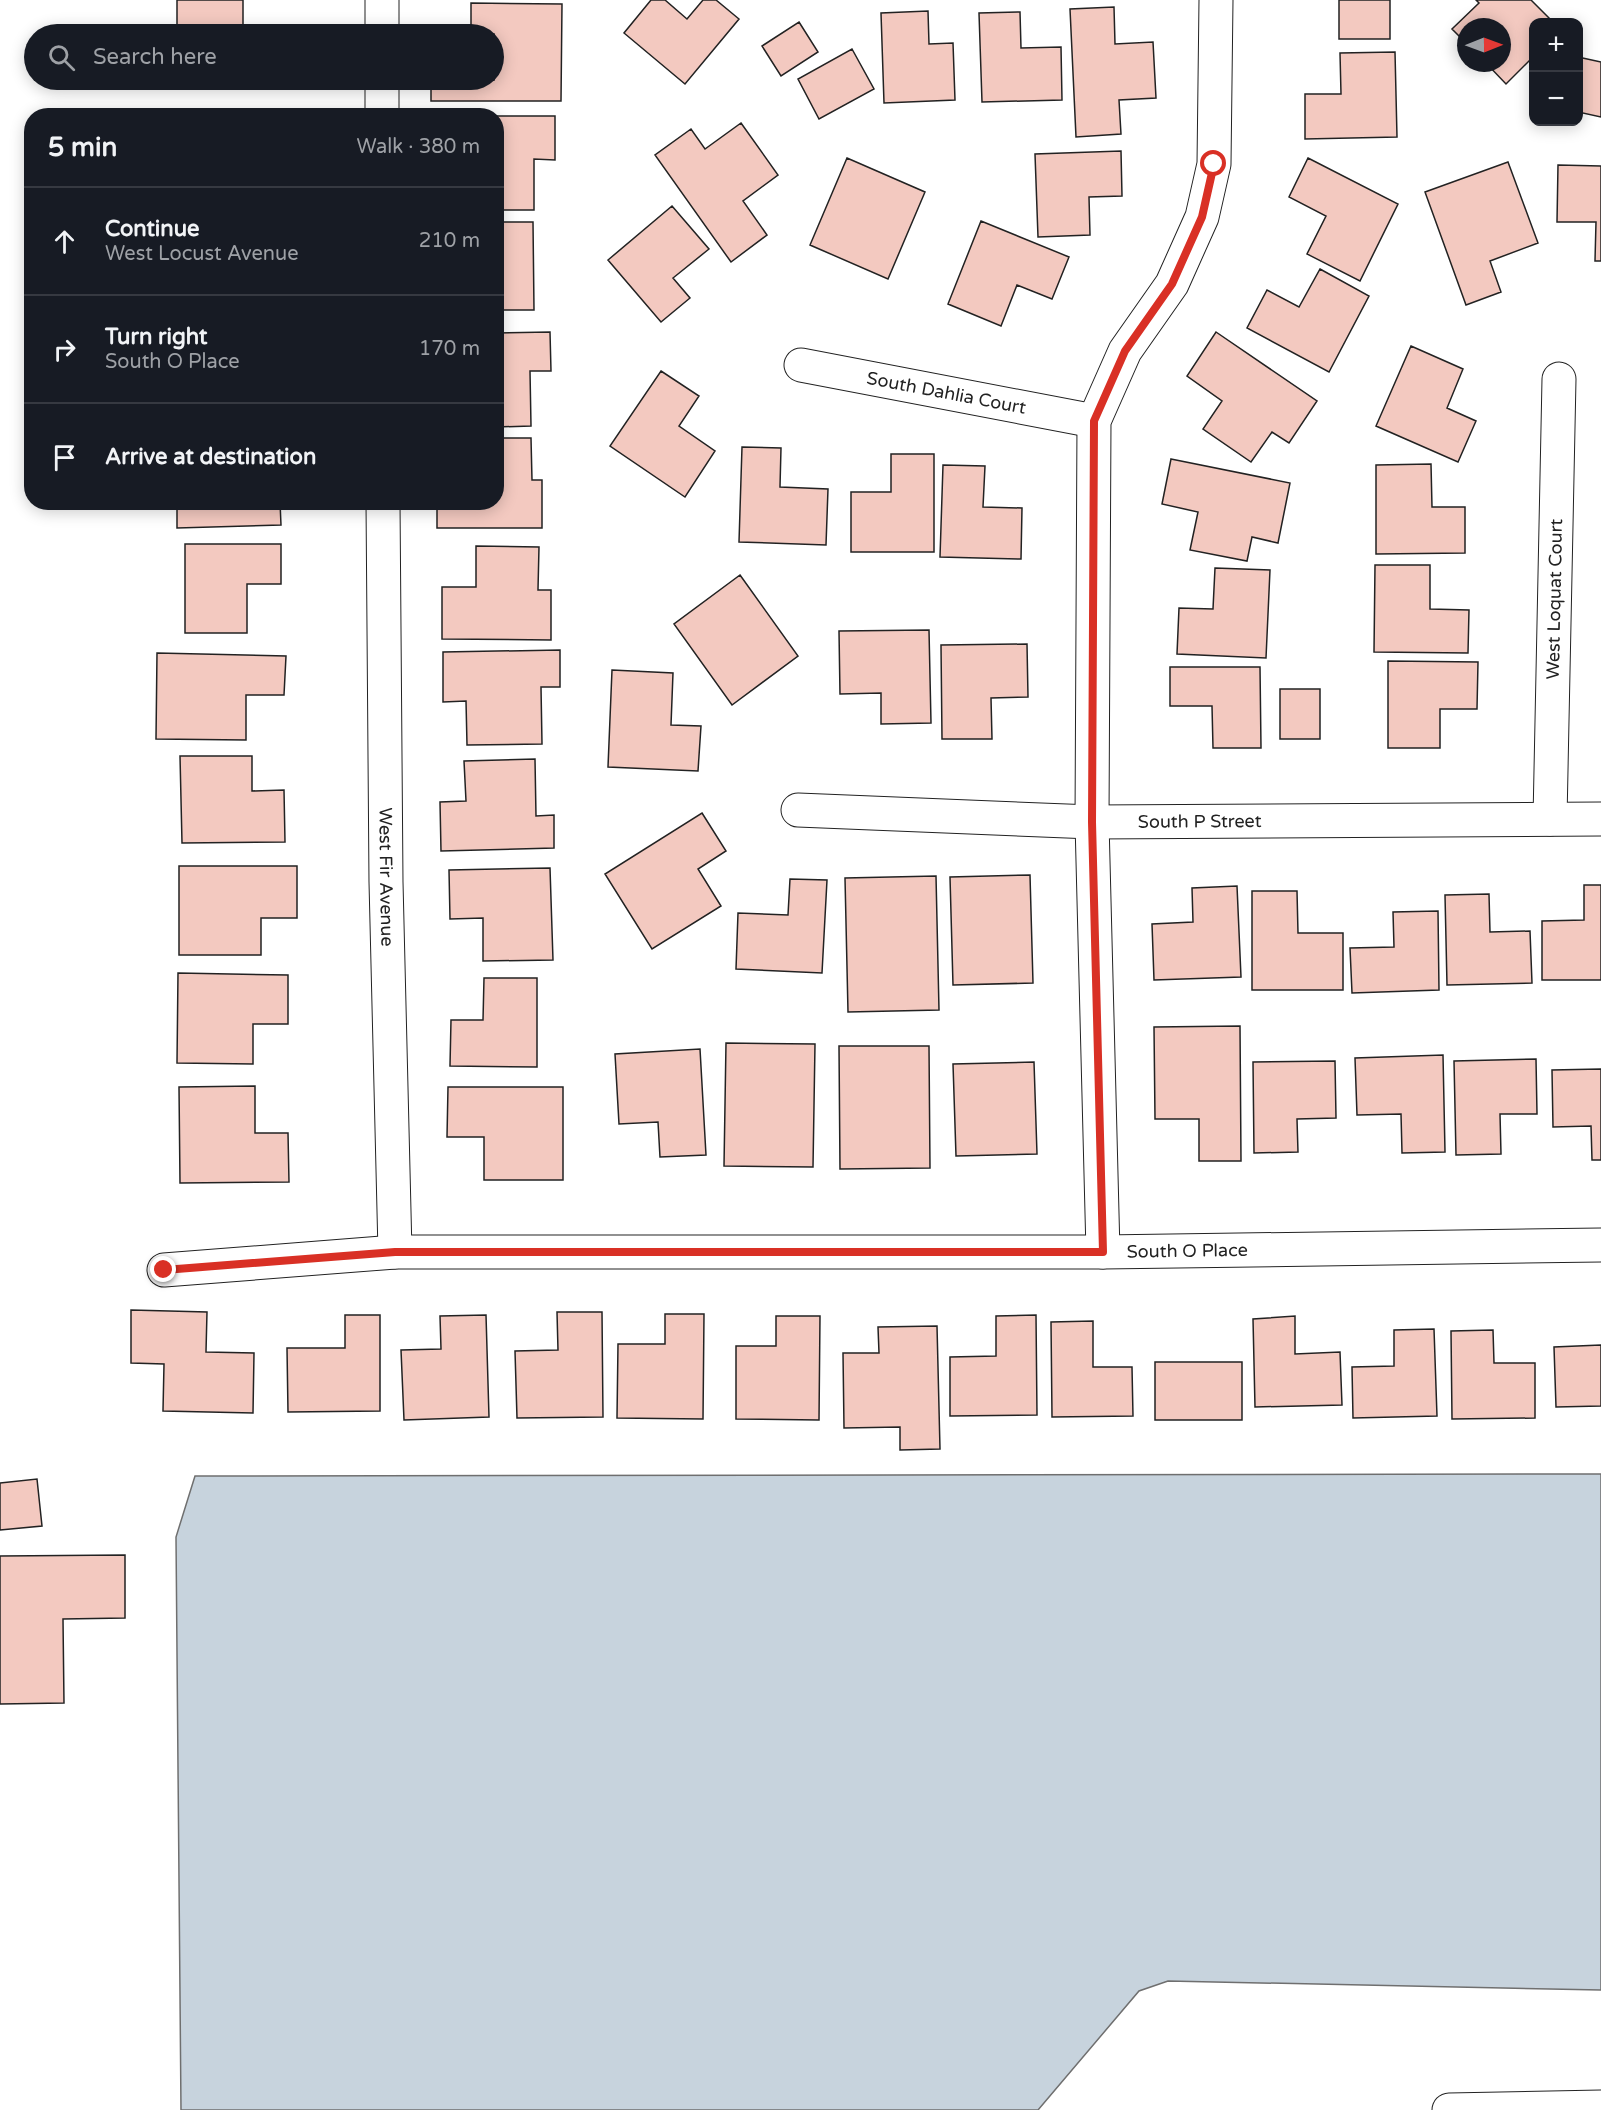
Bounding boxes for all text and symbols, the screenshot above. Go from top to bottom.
north arrow [1457,18,1511,72]
map controls [1529,18,1583,126]
button: + [1529,18,1583,72]
search box [24,24,504,90]
icon: search [45,41,78,74]
text: Search here [93,44,217,70]
button: − [1529,72,1583,126]
text: 5 min [48,132,117,163]
text: Walk · 380 m [357,135,480,159]
route start [1200,150,1226,176]
text: Continue [105,216,200,242]
icon: ahead [48,225,81,258]
text: 210 m [419,229,480,253]
text: West Locust Avenue [105,242,298,266]
text: Turn right [105,324,207,350]
icon: right [48,333,81,366]
text: 170 m [419,337,480,361]
text: South O Place [105,350,240,374]
street label: South Dahlia Court [865,367,1028,419]
icon: arrive [48,441,81,474]
text: Arrive at destination [105,444,316,470]
street label: West Loquat Court [1542,518,1567,680]
street label: West Fir Avenue [374,807,399,947]
street label: South P Street [1138,810,1262,833]
street label: South O Place [1127,1239,1248,1263]
route end [150,1256,176,1282]

